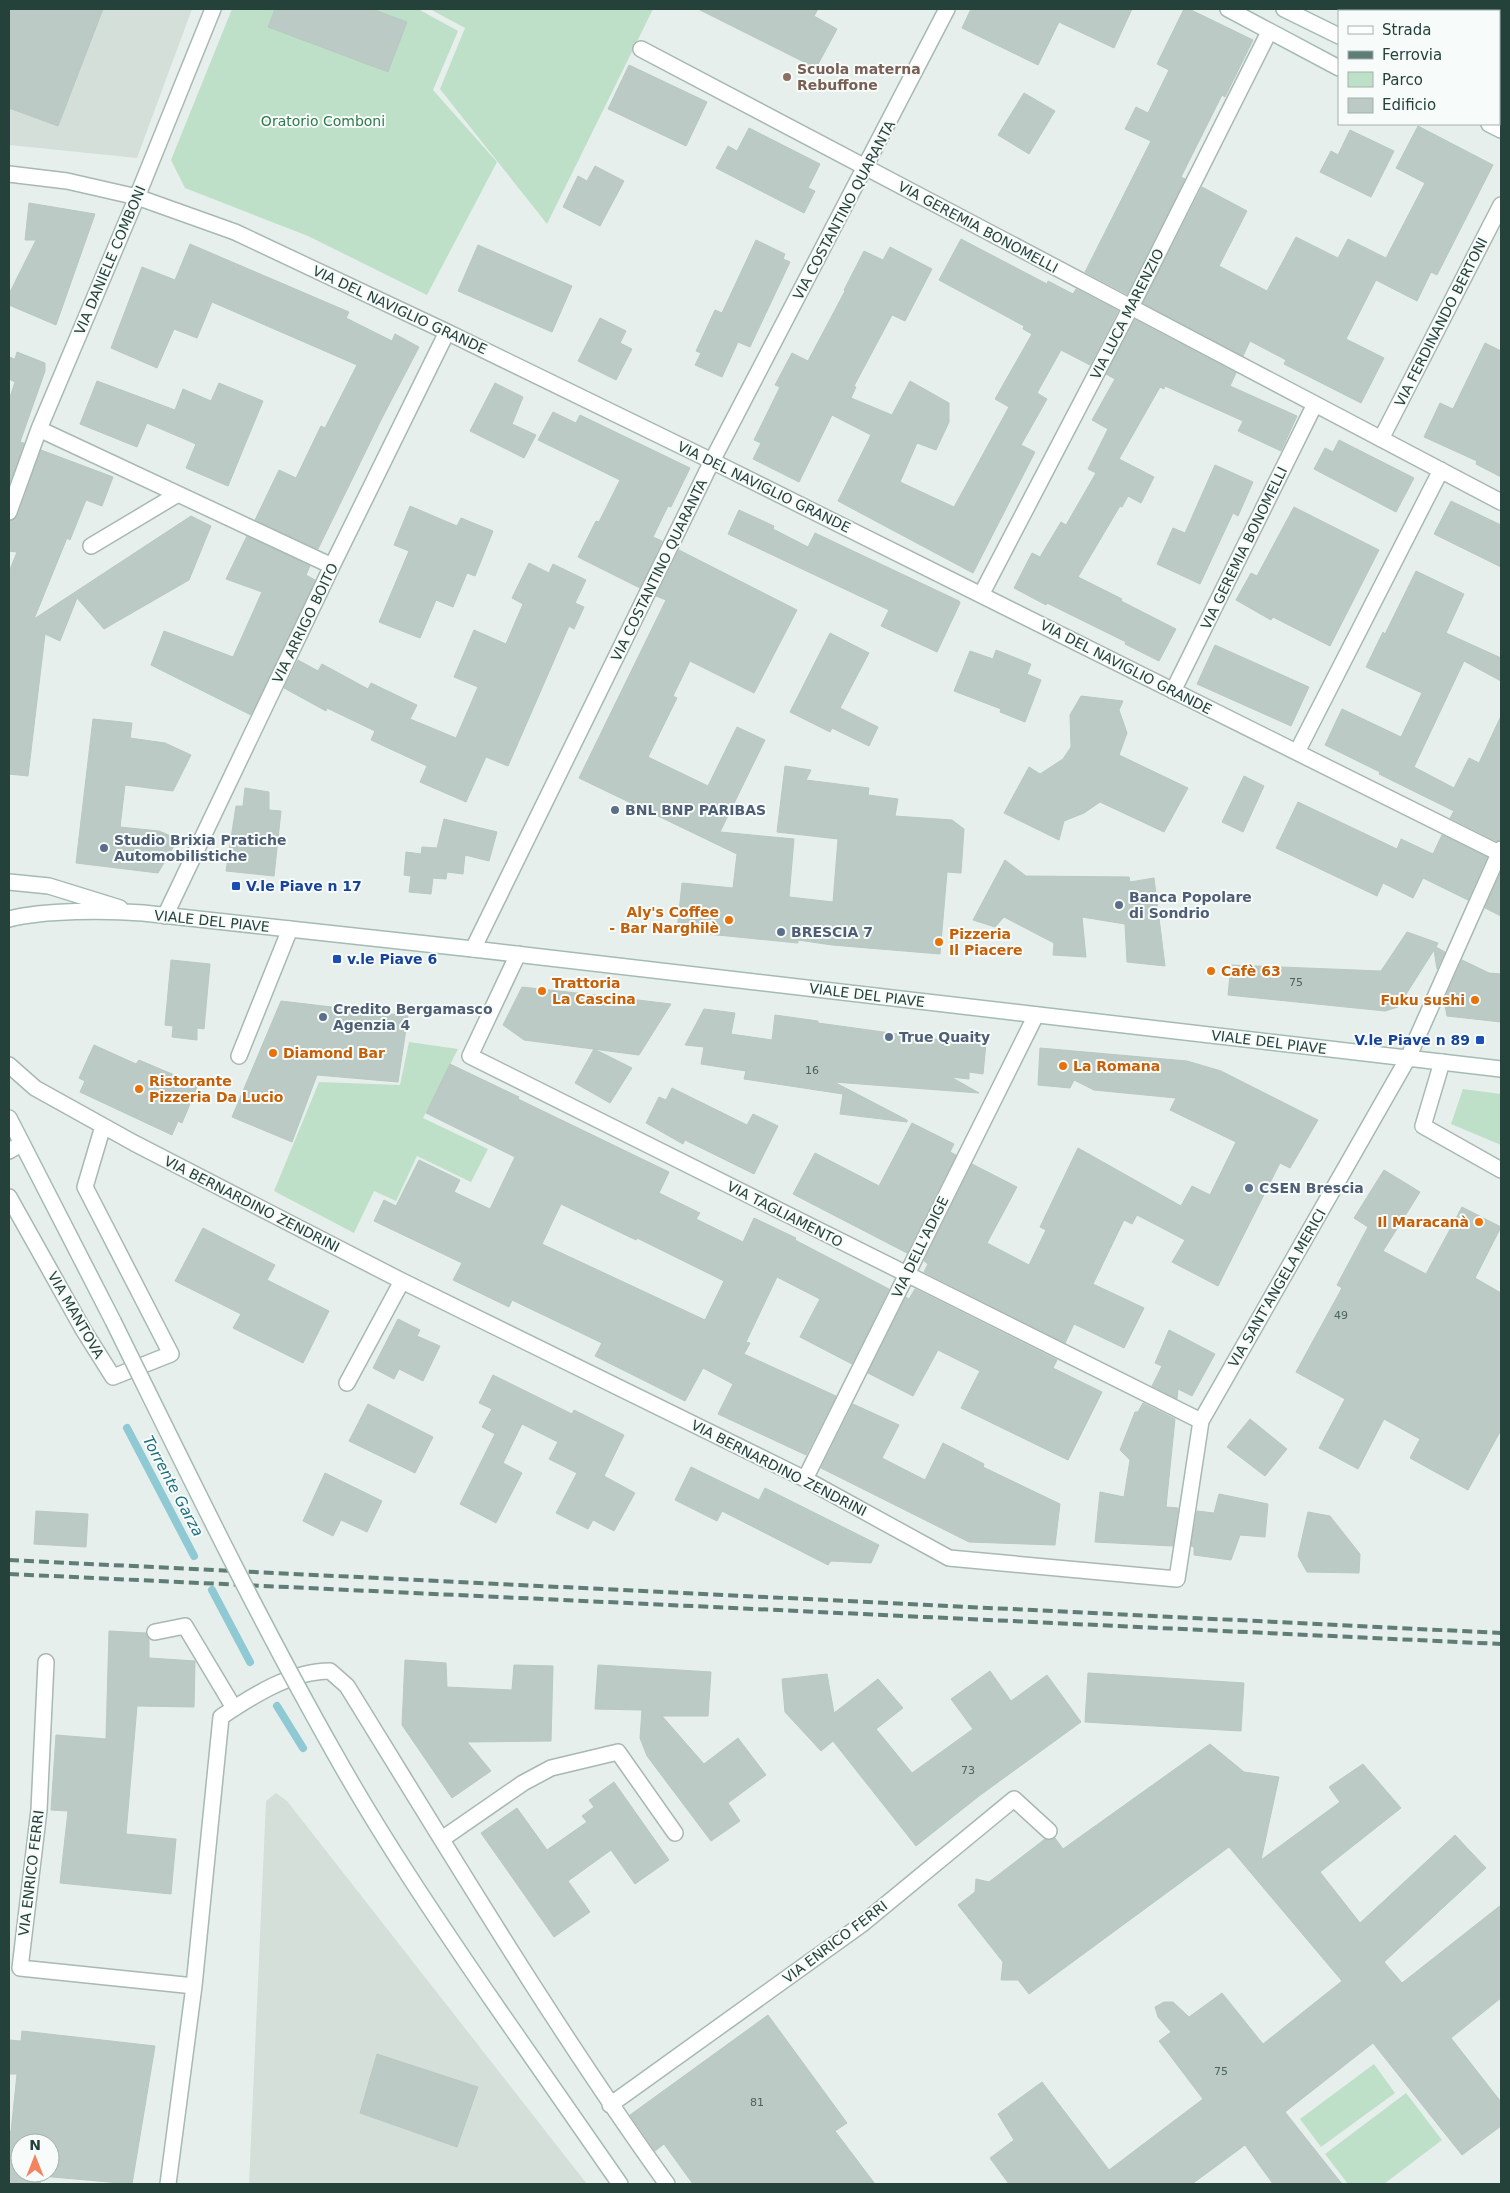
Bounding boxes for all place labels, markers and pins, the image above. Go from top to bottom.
place label: Scuola materna Rebuffone [797,61,921,93]
marker: Scuola materna Rebuffone [781,71,793,83]
place label: BNL BNP PARIBAS [625,802,766,818]
marker: BNL BNP PARIBAS [609,804,621,816]
place label: Studio Brixia Pratiche Automobilistiche [114,832,286,864]
marker: Studio Brixia Pratiche Automobilistiche [98,842,110,854]
place label: V.le Piave n 17 [246,878,362,894]
marker: V.le Piave n 17 [230,880,242,892]
place label: Banca Popolare di Sondrio [1129,889,1252,921]
marker: Banca Popolare di Sondrio [1113,899,1125,911]
place label: Aly's Coffee - Bar Narghilè [609,904,719,936]
marker: Aly's Coffee - Bar Narghilè [723,914,735,926]
place label: BRESCIA 7 [791,924,873,940]
marker: BRESCIA 7 [775,926,787,938]
place label: Pizzeria Il Piacere [949,926,1023,958]
marker: Pizzeria Il Piacere [933,936,945,948]
place label: v.le Piave 6 [347,951,437,967]
marker: v.le Piave 6 [331,953,343,965]
place label: Cafè 63 [1221,963,1281,979]
marker: Cafè 63 [1205,965,1217,977]
place label: Trattoria La Cascina [552,975,636,1007]
marker: Trattoria La Cascina [536,985,548,997]
place label: Fuku sushi [1381,992,1465,1008]
marker: Fuku sushi [1469,994,1481,1006]
place label: Credito Bergamasco Agenzia 4 [333,1001,493,1033]
marker: Credito Bergamasco Agenzia 4 [317,1011,329,1023]
place label: True Quaity [899,1029,990,1045]
marker: True Quaity [883,1031,895,1043]
place label: V.le Piave n 89 [1354,1032,1470,1048]
marker: V.le Piave n 89 [1474,1034,1486,1046]
place label: Diamond Bar [283,1045,385,1061]
marker: Diamond Bar [267,1047,279,1059]
place label: La Romana [1073,1058,1160,1074]
marker: La Romana [1057,1060,1069,1072]
place label: Ristorante Pizzeria Da Lucio [149,1073,284,1105]
marker: Ristorante Pizzeria Da Lucio [133,1083,145,1095]
place label: CSEN Brescia [1259,1180,1364,1196]
marker: CSEN Brescia [1243,1182,1255,1194]
place label: Il Maracanà [1377,1214,1469,1230]
marker: Il Maracanà [1473,1216,1485,1228]

